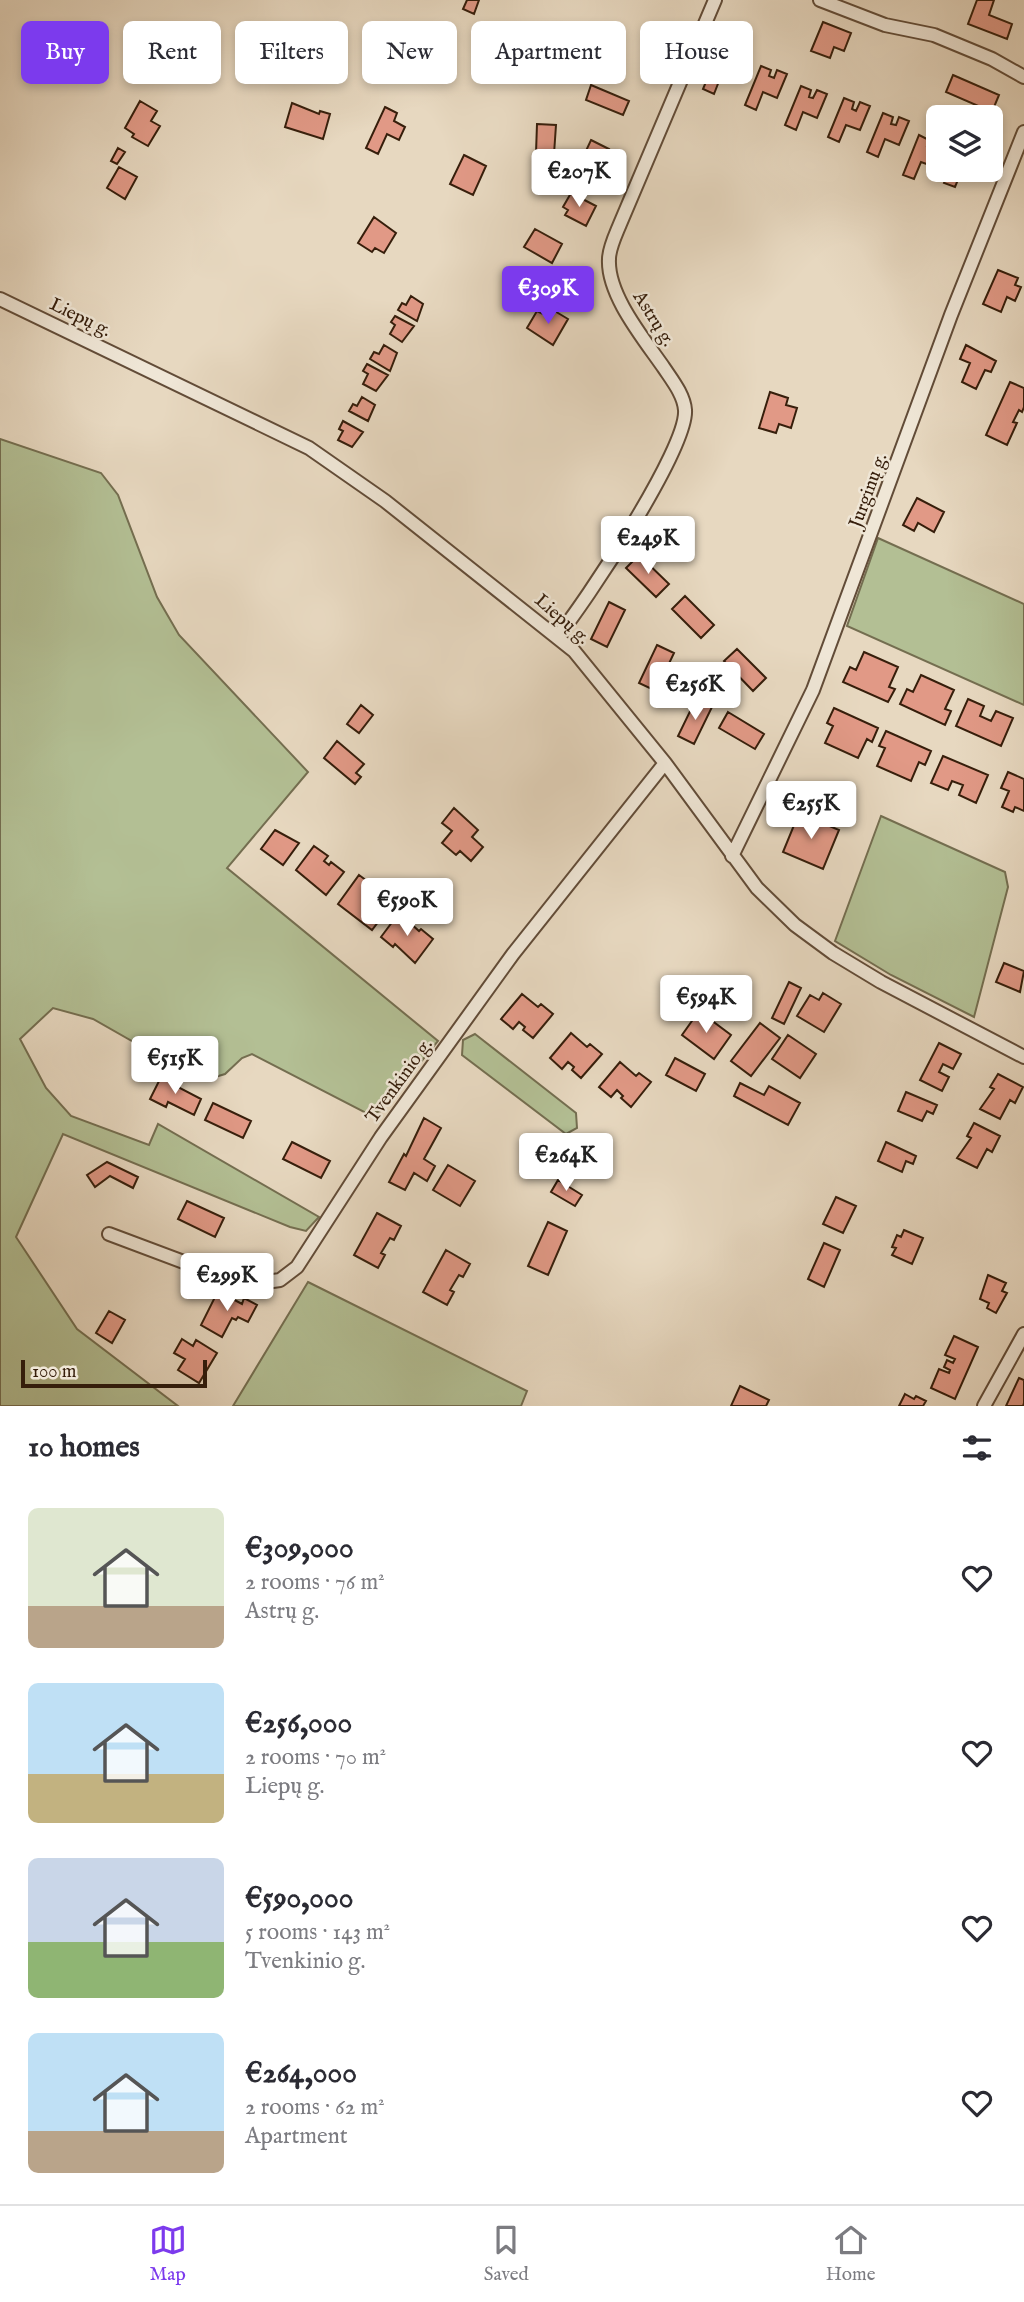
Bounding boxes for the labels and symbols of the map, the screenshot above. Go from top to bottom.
pin: €207K [530,150,628,209]
pin: €309K [499,266,597,326]
street label: Astrų g. [626,286,680,351]
street label: Liepų g. [45,293,115,343]
street label: Jurginų g. [844,450,893,533]
pin: €249K [599,516,697,576]
street label: Liepų g. [529,589,594,650]
pin: €256K [646,662,744,722]
pin: €255K [762,782,860,841]
pin: €590K [358,878,456,938]
pin: €594K [657,976,755,1035]
street label: Tvenkinio g. [361,1034,439,1128]
pin: €515K [126,1036,224,1096]
pin: €264K [517,1134,615,1193]
pin: €299K [178,1254,276,1313]
scale bar [21,1357,206,1389]

